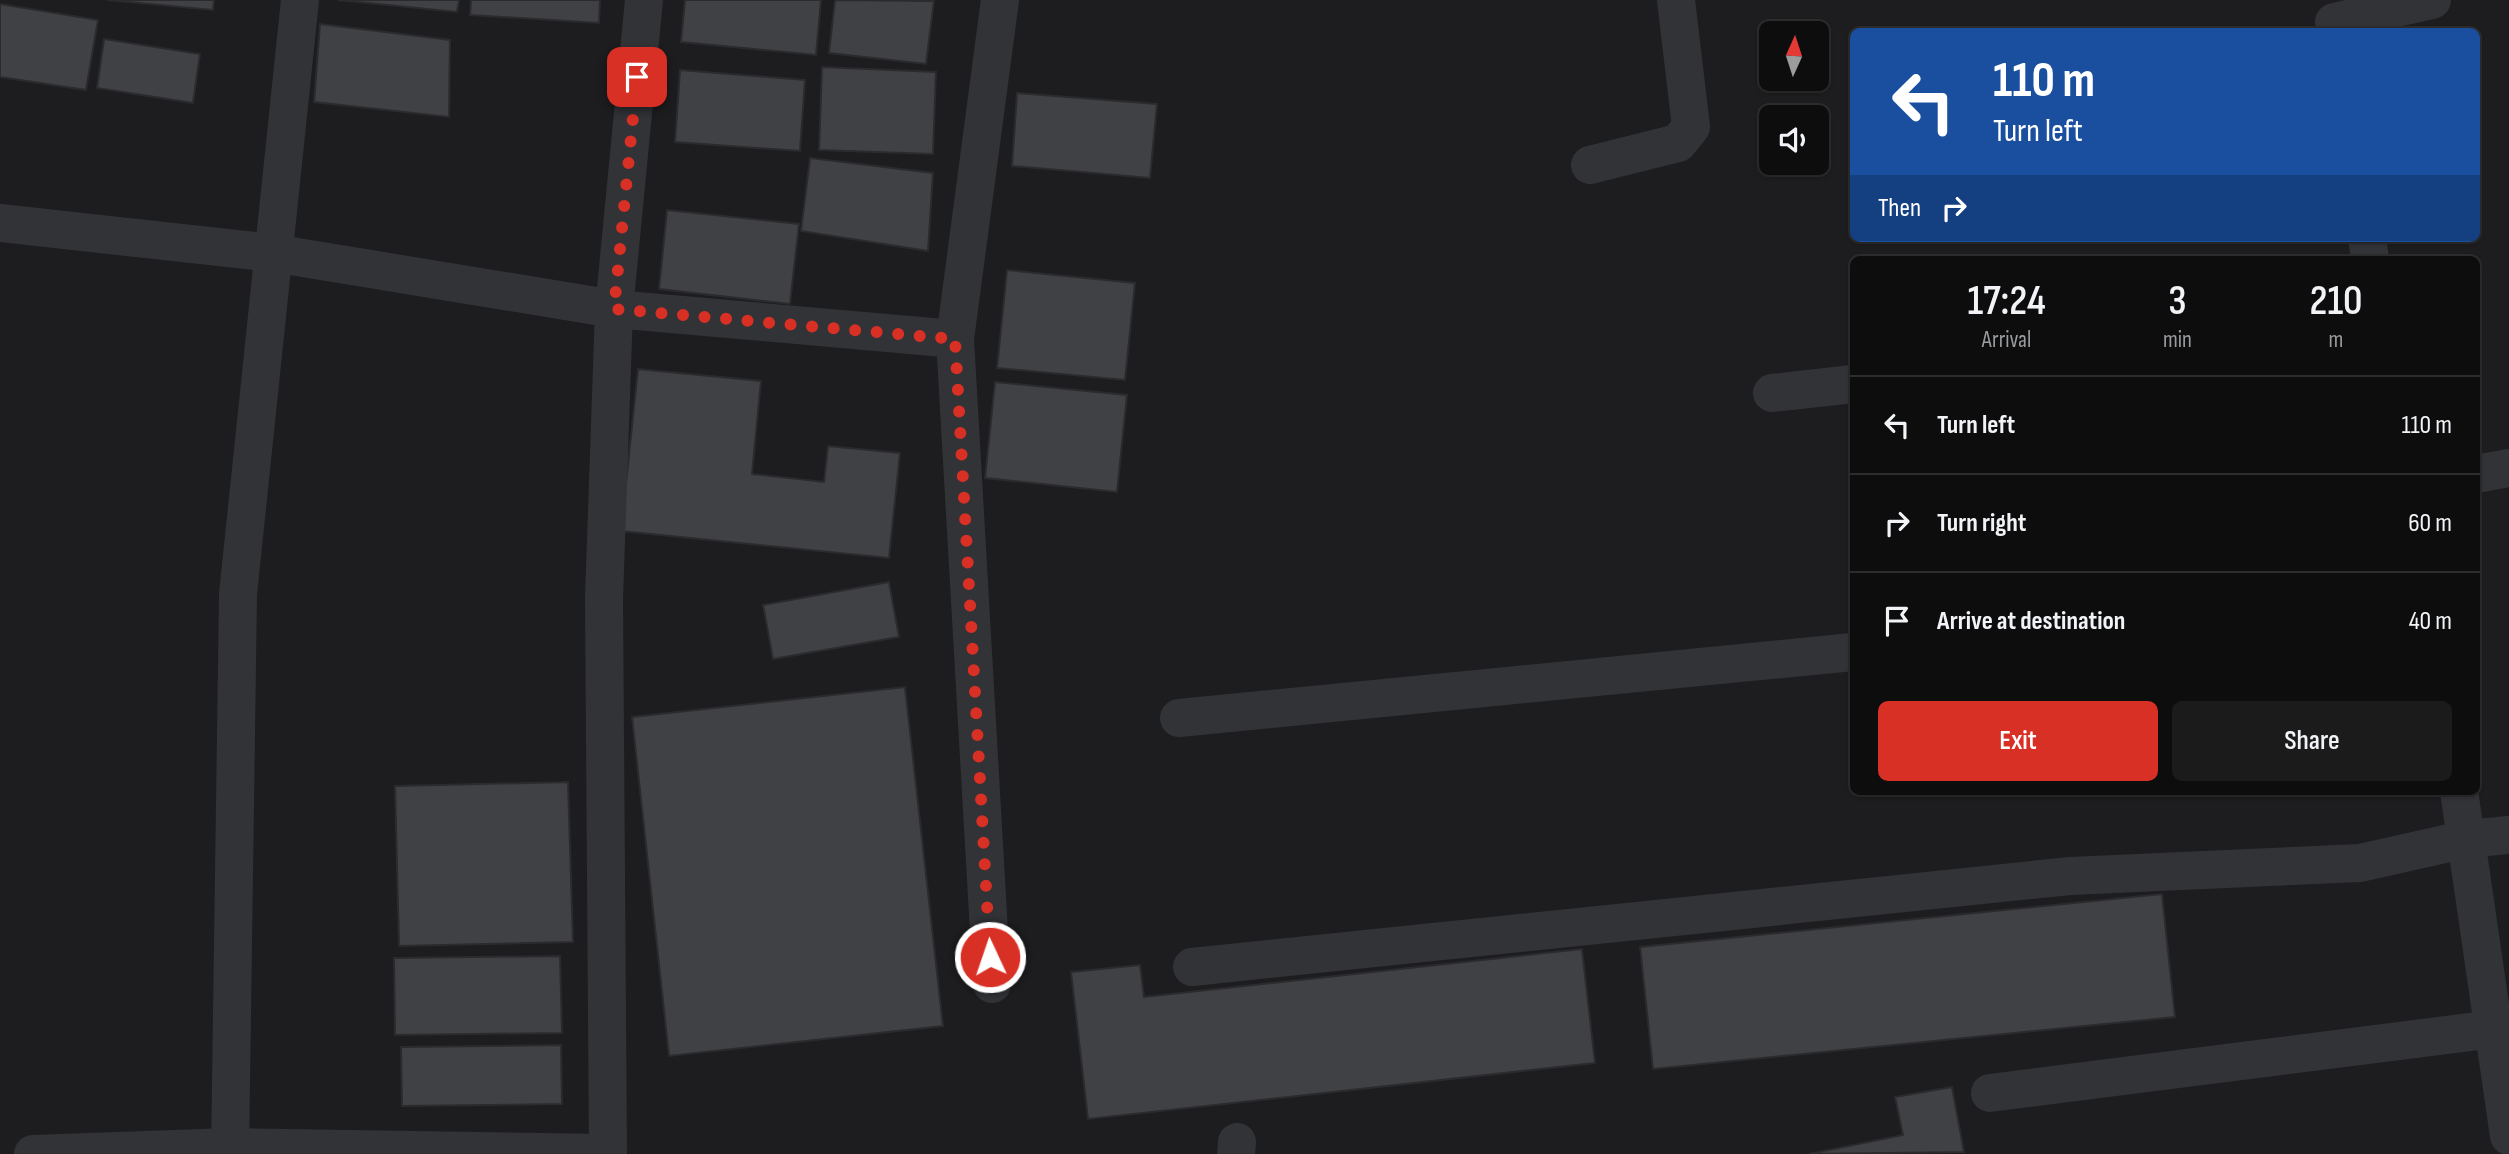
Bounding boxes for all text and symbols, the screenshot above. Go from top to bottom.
north arrow [1759,21,1829,91]
map controls [1759,21,1829,175]
pin [607,47,667,107]
text: 110 m [1993,52,2095,111]
icon: left [1878,56,1969,147]
icon: arrive [618,58,656,96]
button: sound [1759,105,1829,175]
text: Turn left [1993,112,2083,151]
icon: right [1935,189,1973,227]
text: Then [1878,193,1921,224]
text: 17:24 [1967,276,2046,327]
text: 3 [2168,276,2187,327]
text: 210 [2309,276,2363,327]
text: Arrival [1982,326,2031,354]
text: min [2163,326,2192,354]
text: m [2329,326,2343,354]
icon: left [1878,406,1916,444]
text: Turn left [1937,410,2015,441]
text: 110 m [2401,410,2452,441]
icon: right [1878,504,1916,542]
text: Turn right [1937,508,2026,539]
text: 60 m [2408,508,2452,539]
icon: arrive [1878,602,1916,640]
text: Arrive at destination [1937,606,2125,637]
text: 40 m [2409,606,2452,637]
button: Exit [1878,701,2158,781]
button: Share [2172,701,2452,781]
position arrow [953,920,1027,994]

